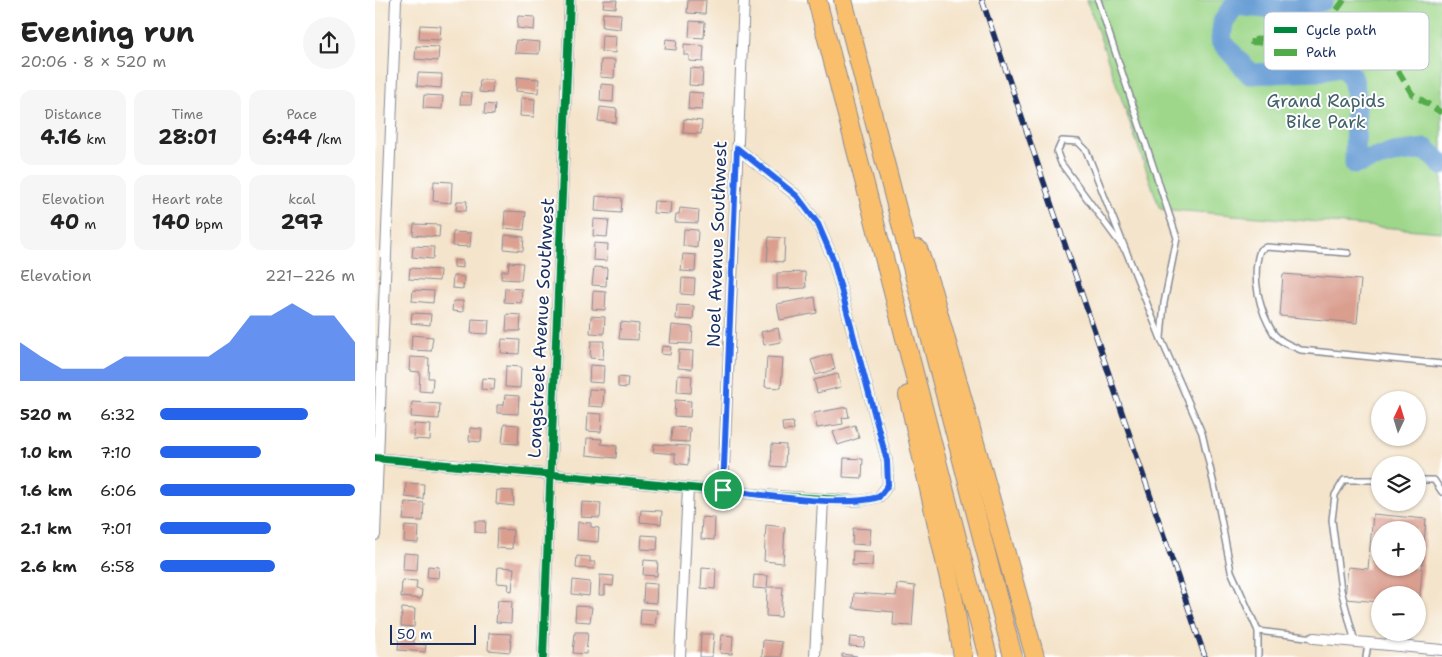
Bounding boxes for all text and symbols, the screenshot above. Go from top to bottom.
legend [1264,12,1429,70]
text: Evening run [20,13,195,51]
button: share [303,17,355,69]
text: Cycle path [1306,21,1377,39]
text: Path [1306,43,1337,61]
text: 20:06 · 8 × 520 m [20,51,166,72]
park label: Grand Rapids Bike Park [1267,89,1385,134]
text: Distance [44,105,102,123]
text: Time [171,105,204,123]
text: Pace [286,105,317,123]
text: 4.16 [40,123,82,151]
text: 28:01 [158,123,217,151]
text: 6:44 [262,123,312,151]
text: km [82,130,106,148]
text: /km [312,130,342,148]
street label: Noel Avenue Southwest [701,140,733,348]
text: Elevation [42,190,105,208]
text: Heart rate [152,190,223,208]
text: kcal [288,190,315,208]
street label: Longstreet Avenue Southwest [522,197,560,459]
text: 40 [50,208,79,236]
text: 140 [152,208,190,236]
text: 297 [280,208,323,236]
text: m [79,215,96,233]
text: bpm [190,215,223,233]
text: Elevation [20,265,92,286]
text: 221–226 m [265,265,355,286]
north arrow [1371,391,1426,446]
map controls [1371,391,1426,641]
text: 520 m [20,404,72,425]
text: 6:32 [100,404,136,425]
text: 1.0 km [20,442,72,463]
text: 7:10 [100,442,131,463]
button: layers [1371,456,1426,511]
pin [702,469,744,511]
icon: arrive [709,476,737,504]
text: 1.6 km [20,480,72,501]
text: 6:06 [100,480,137,501]
text: 2.1 km [20,518,72,539]
text: 7:01 [100,518,132,539]
button: + [1371,521,1426,576]
text: 2.6 km [20,556,77,577]
text: 6:58 [100,556,135,577]
button: − [1371,586,1426,641]
scale bar [390,622,476,645]
text: 50 m [397,625,432,643]

